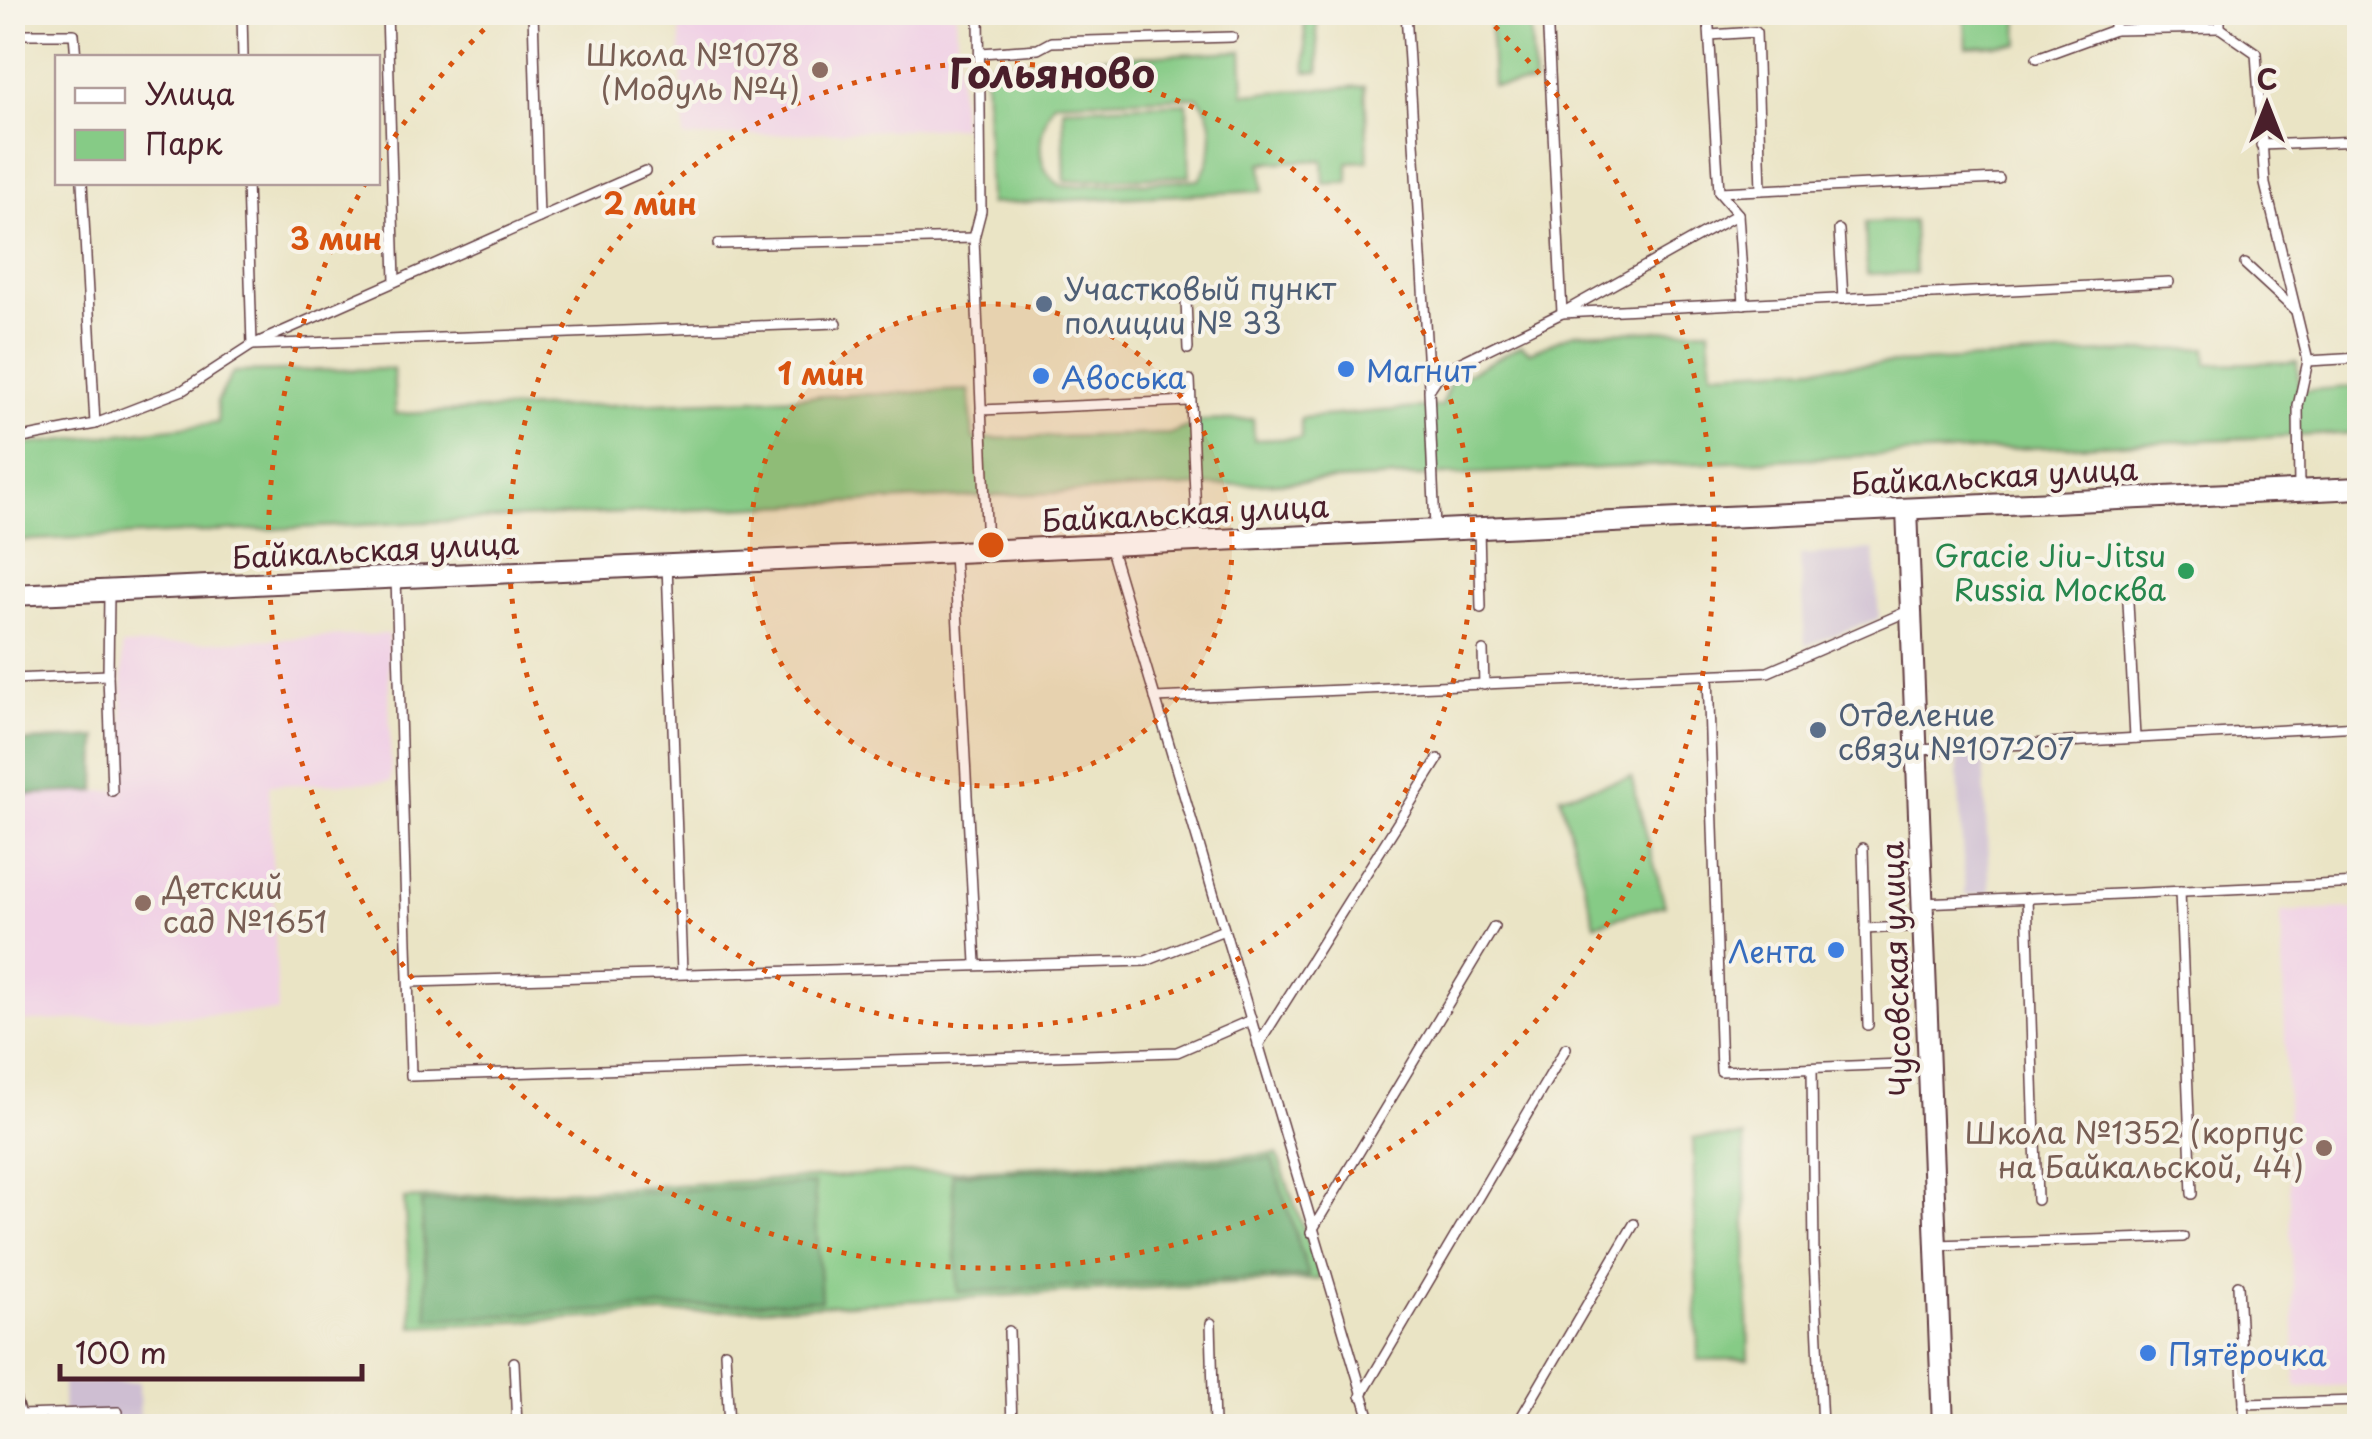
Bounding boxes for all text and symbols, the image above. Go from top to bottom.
place label: Школа №1078 (Модуль №4) [586,31,800,110]
district label: Гольяново [949,41,1155,102]
legend [55,55,380,185]
north arrow [2217,55,2317,155]
text: С [2256,57,2278,100]
marker: Школа №1078 (Модуль №4) [809,59,831,81]
text: Улица [145,70,235,115]
text: Парк [145,120,223,165]
text: 2 мин [603,180,697,225]
text: 3 мин [290,215,382,260]
place label: Участковый пункт полиции № 33 [1064,265,1336,344]
marker: Участковый пункт полиции № 33 [1033,293,1055,315]
place label: Магнит [1366,347,1477,392]
text: 1 мин [778,350,864,395]
place label: Авоська [1061,354,1187,399]
marker: Магнит [1335,358,1357,380]
marker: Авоська [1030,365,1052,387]
street label: Байкальская улица [1849,445,2139,505]
street label: Байкальская улица [1040,482,1330,542]
street label: Байкальская улица [230,519,520,579]
centre of rings [973,527,1009,563]
place label: Gracie Jiu-Jitsu Russia Москва [1934,532,2166,611]
marker: Gracie Jiu-Jitsu Russia Москва [2175,560,2197,582]
place label: Отделение связи №107207 [1838,691,2074,770]
marker: Отделение связи №107207 [1807,719,1829,741]
street label: Чусовская улица [1868,840,1922,1097]
place label: Детский сад №1651 [162,864,327,943]
marker: Детский сад №1651 [132,892,154,914]
place label: Лента [1728,928,1817,973]
marker: Лента [1825,939,1847,961]
place label: Школа №1352 (корпус на Байкальской, 44) [1965,1109,2304,1188]
marker: Школа №1352 (корпус на Байкальской, 44) [2313,1137,2335,1159]
scale bar [60,1319,362,1381]
text: 100 m [75,1329,167,1374]
place label: Пятёрочка [2168,1331,2327,1376]
marker: Пятёрочка [2137,1342,2159,1364]

